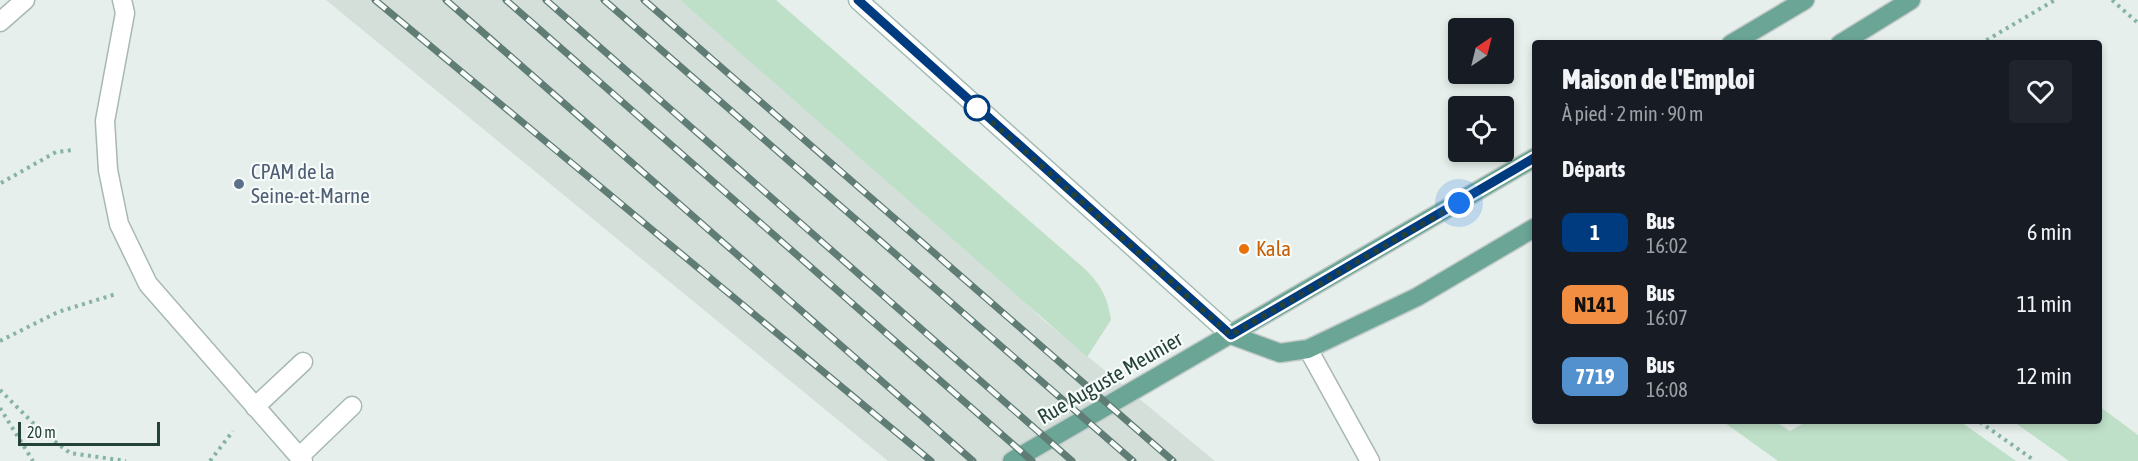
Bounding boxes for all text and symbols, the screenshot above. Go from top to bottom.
north arrow [1448,18,1514,84]
map controls [1448,18,1514,162]
button: heart [2009,60,2072,123]
text: Maison de l'Emploi [1562,63,1755,95]
unlabelled marker [964,95,990,121]
button: locate [1448,96,1514,162]
text: À pied · 2 min · 90 m [1562,102,1703,125]
text: Départs [1562,156,1625,182]
place label: CPAM de la Seine-et-Marne [251,159,370,207]
marker: CPAM de la Seine-et-Marne [232,177,246,191]
your location [1444,188,1474,218]
text: Bus [1646,208,1675,234]
text: 6 min [2027,219,2072,245]
text: 1 [1590,220,1600,244]
text: 16:02 [1646,234,1688,257]
place label: Kala [1256,236,1291,260]
marker: Kala [1237,242,1251,256]
text: Bus [1646,280,1675,306]
text: 11 min [2017,291,2072,317]
text: N141 [1574,292,1616,316]
text: 16:07 [1646,306,1688,329]
street label: Rue Auguste Meunier [1033,326,1187,428]
text: Bus [1646,352,1675,378]
text: 12 min [2017,363,2072,389]
text: 7719 [1575,364,1615,388]
text: 16:08 [1646,378,1688,401]
scale bar [18,419,160,446]
text: 20 m [27,423,56,441]

